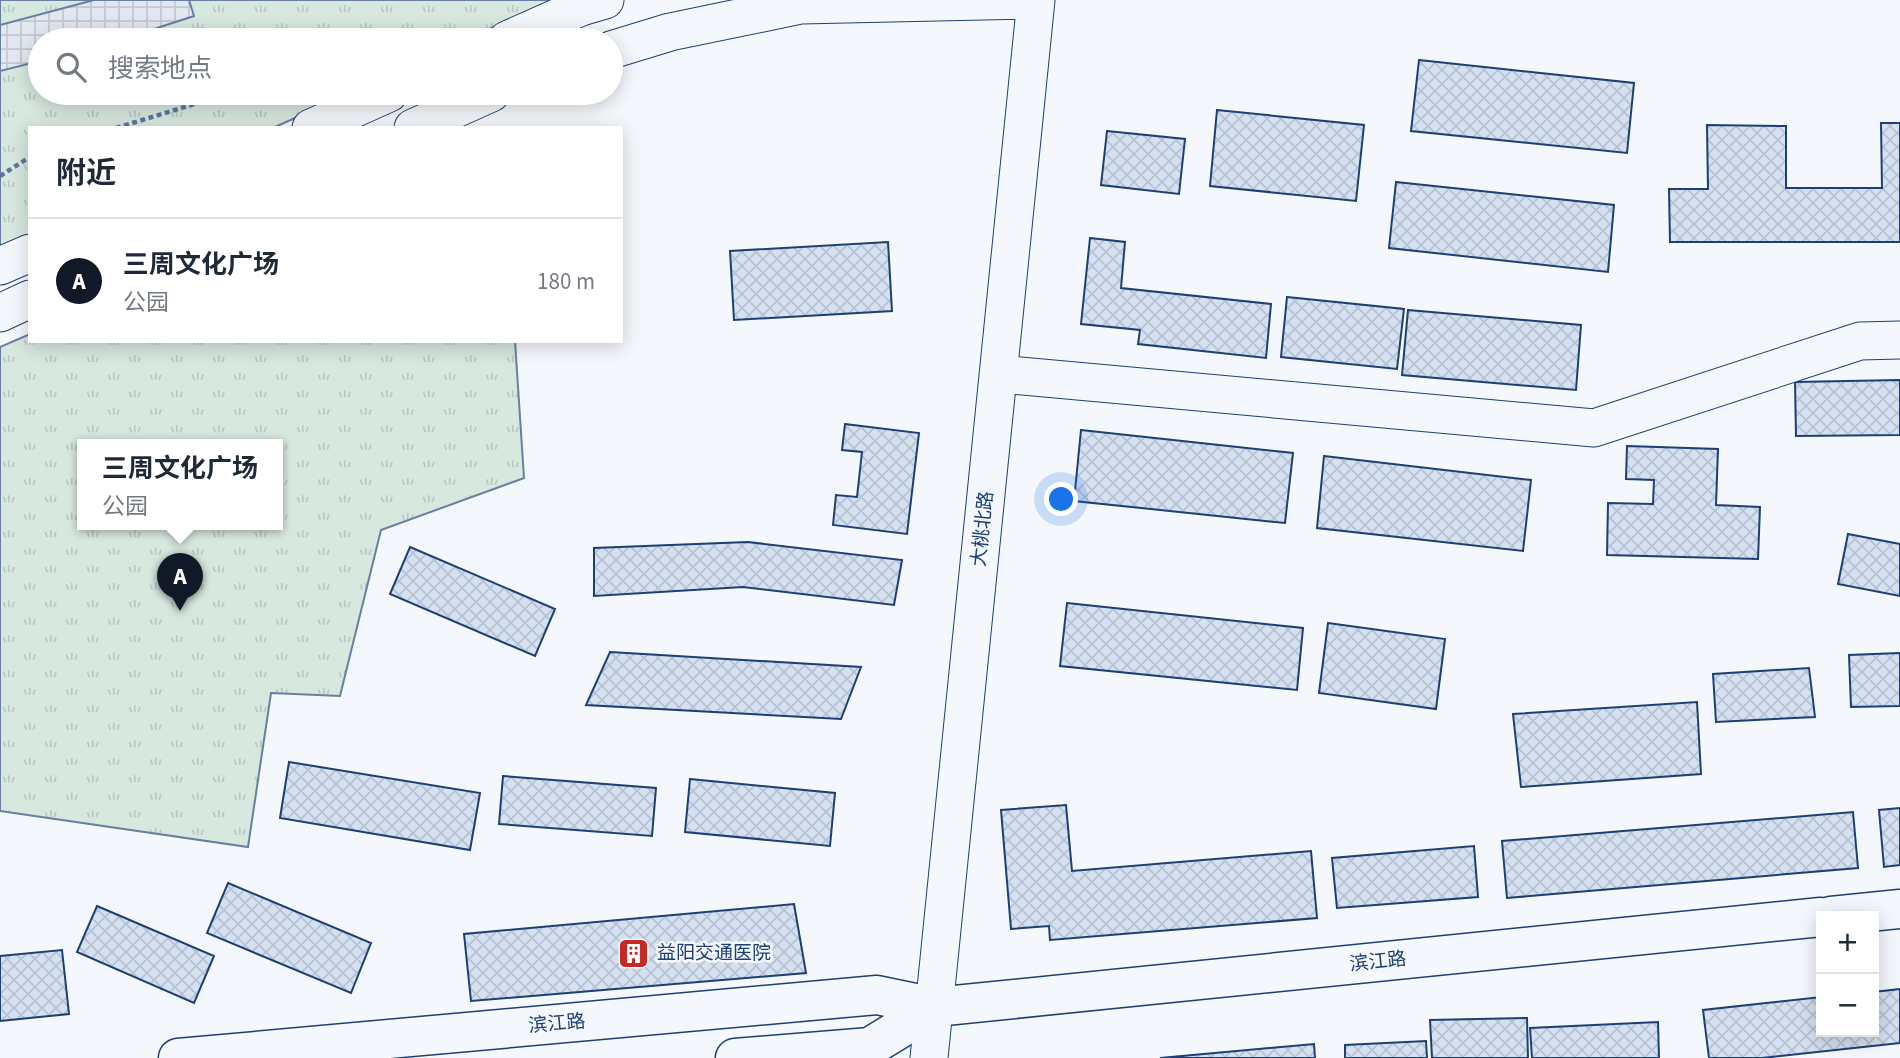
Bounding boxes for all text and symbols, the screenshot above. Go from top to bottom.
search box [28,28,623,105]
icon: search [52,48,90,86]
text: 搜索地点 [108,50,212,87]
text: 附近 [56,152,116,195]
text: 三周文化广场 [123,246,279,283]
text: A [72,265,86,298]
text: 180 m [537,265,595,298]
text: 公园 [123,286,169,319]
popup [77,439,283,530]
text: 三周文化广场 [102,450,258,487]
your location [1044,482,1078,516]
text: 公园 [102,490,148,523]
street label: 大桃北路 [966,490,1000,568]
pin: A [157,553,203,611]
map controls [1816,911,1879,1037]
button: + [1816,911,1879,974]
building icon: 益阳交通医院 [617,936,651,970]
place label: 益阳交通医院 [657,940,771,967]
street label: 滨江路 [1348,946,1408,978]
button: − [1816,974,1879,1037]
street label: 滨江路 [527,1008,587,1040]

